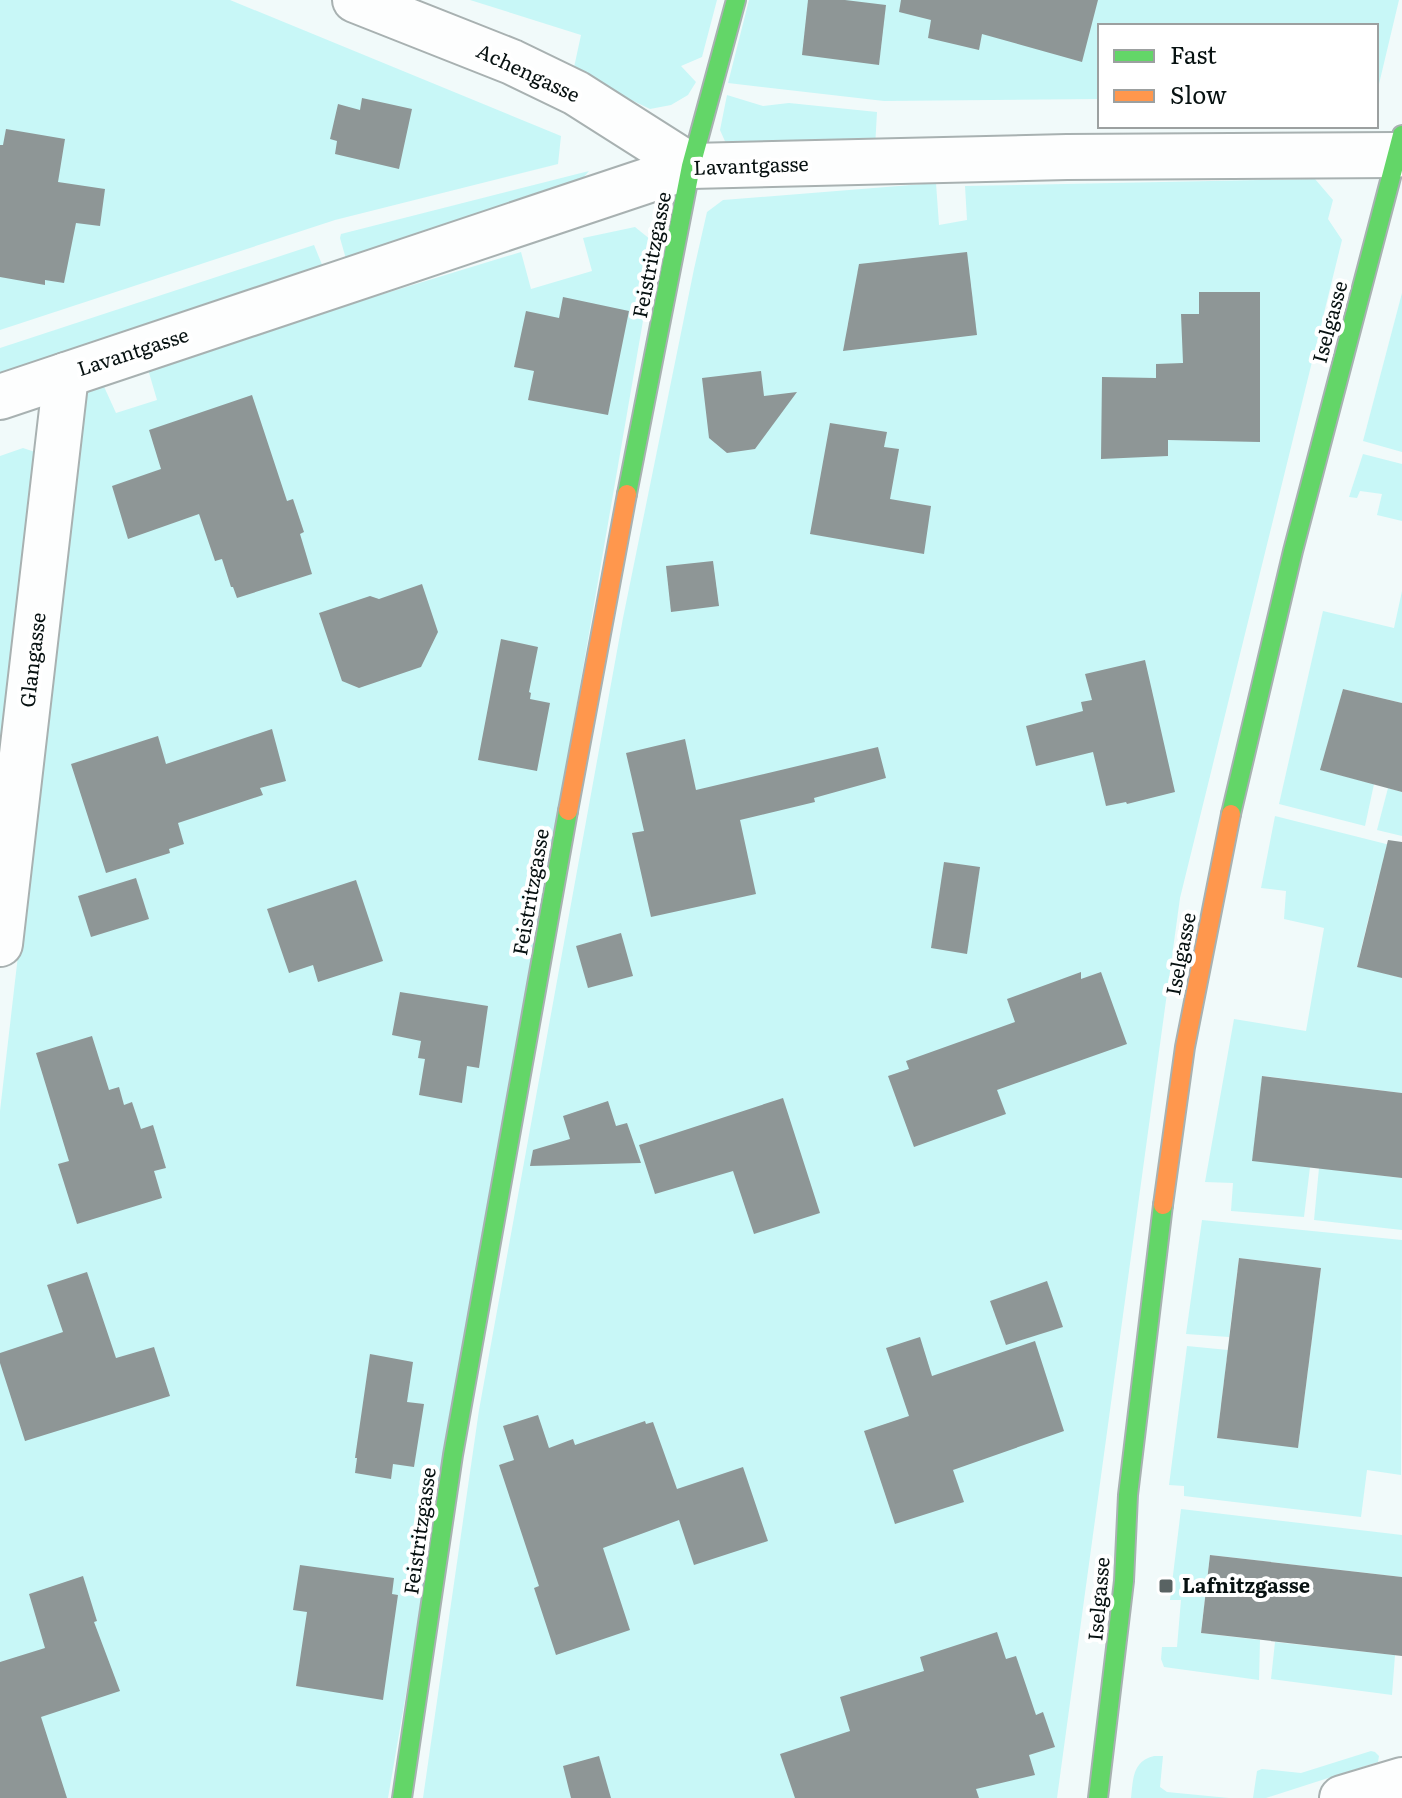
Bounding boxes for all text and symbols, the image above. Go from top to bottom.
legend [1098,24,1378,128]
street label: Achengasse [472,34,585,108]
text: Fast [1170,36,1217,71]
text: Slow [1170,76,1227,111]
street label: Lavantgasse [693,147,809,181]
street label: Feistritzgasse [623,189,677,320]
street label: Iselgasse [1303,277,1353,366]
street label: Lavantgasse [73,318,192,382]
street label: Glangasse [10,611,52,709]
street label: Feistritzgasse [503,826,555,957]
street label: Iselgasse [1156,910,1202,998]
street label: Feistritzgasse [394,1465,442,1596]
street label: Iselgasse [1078,1556,1116,1642]
place label: Lafnitzgasse [1182,1569,1310,1599]
marker: Lafnitzgasse [1157,1577,1175,1595]

